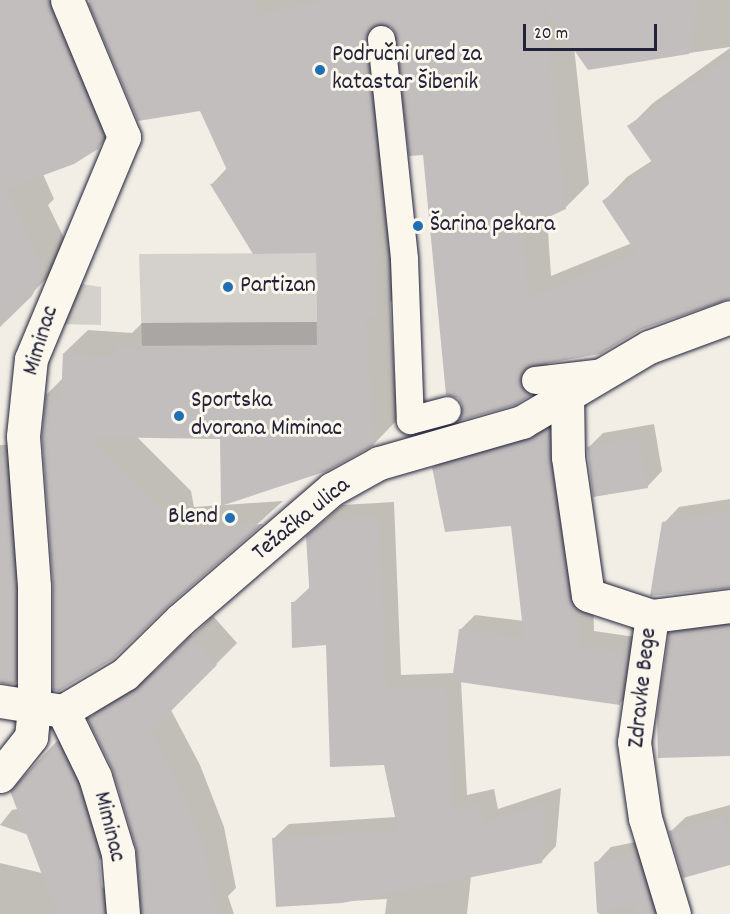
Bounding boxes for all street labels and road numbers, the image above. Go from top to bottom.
street label: Miminac [18,303,66,379]
street label: Težačka ulica [247,472,357,568]
street label: Zdravke Bege [623,626,665,750]
street label: Miminac [85,789,131,865]

